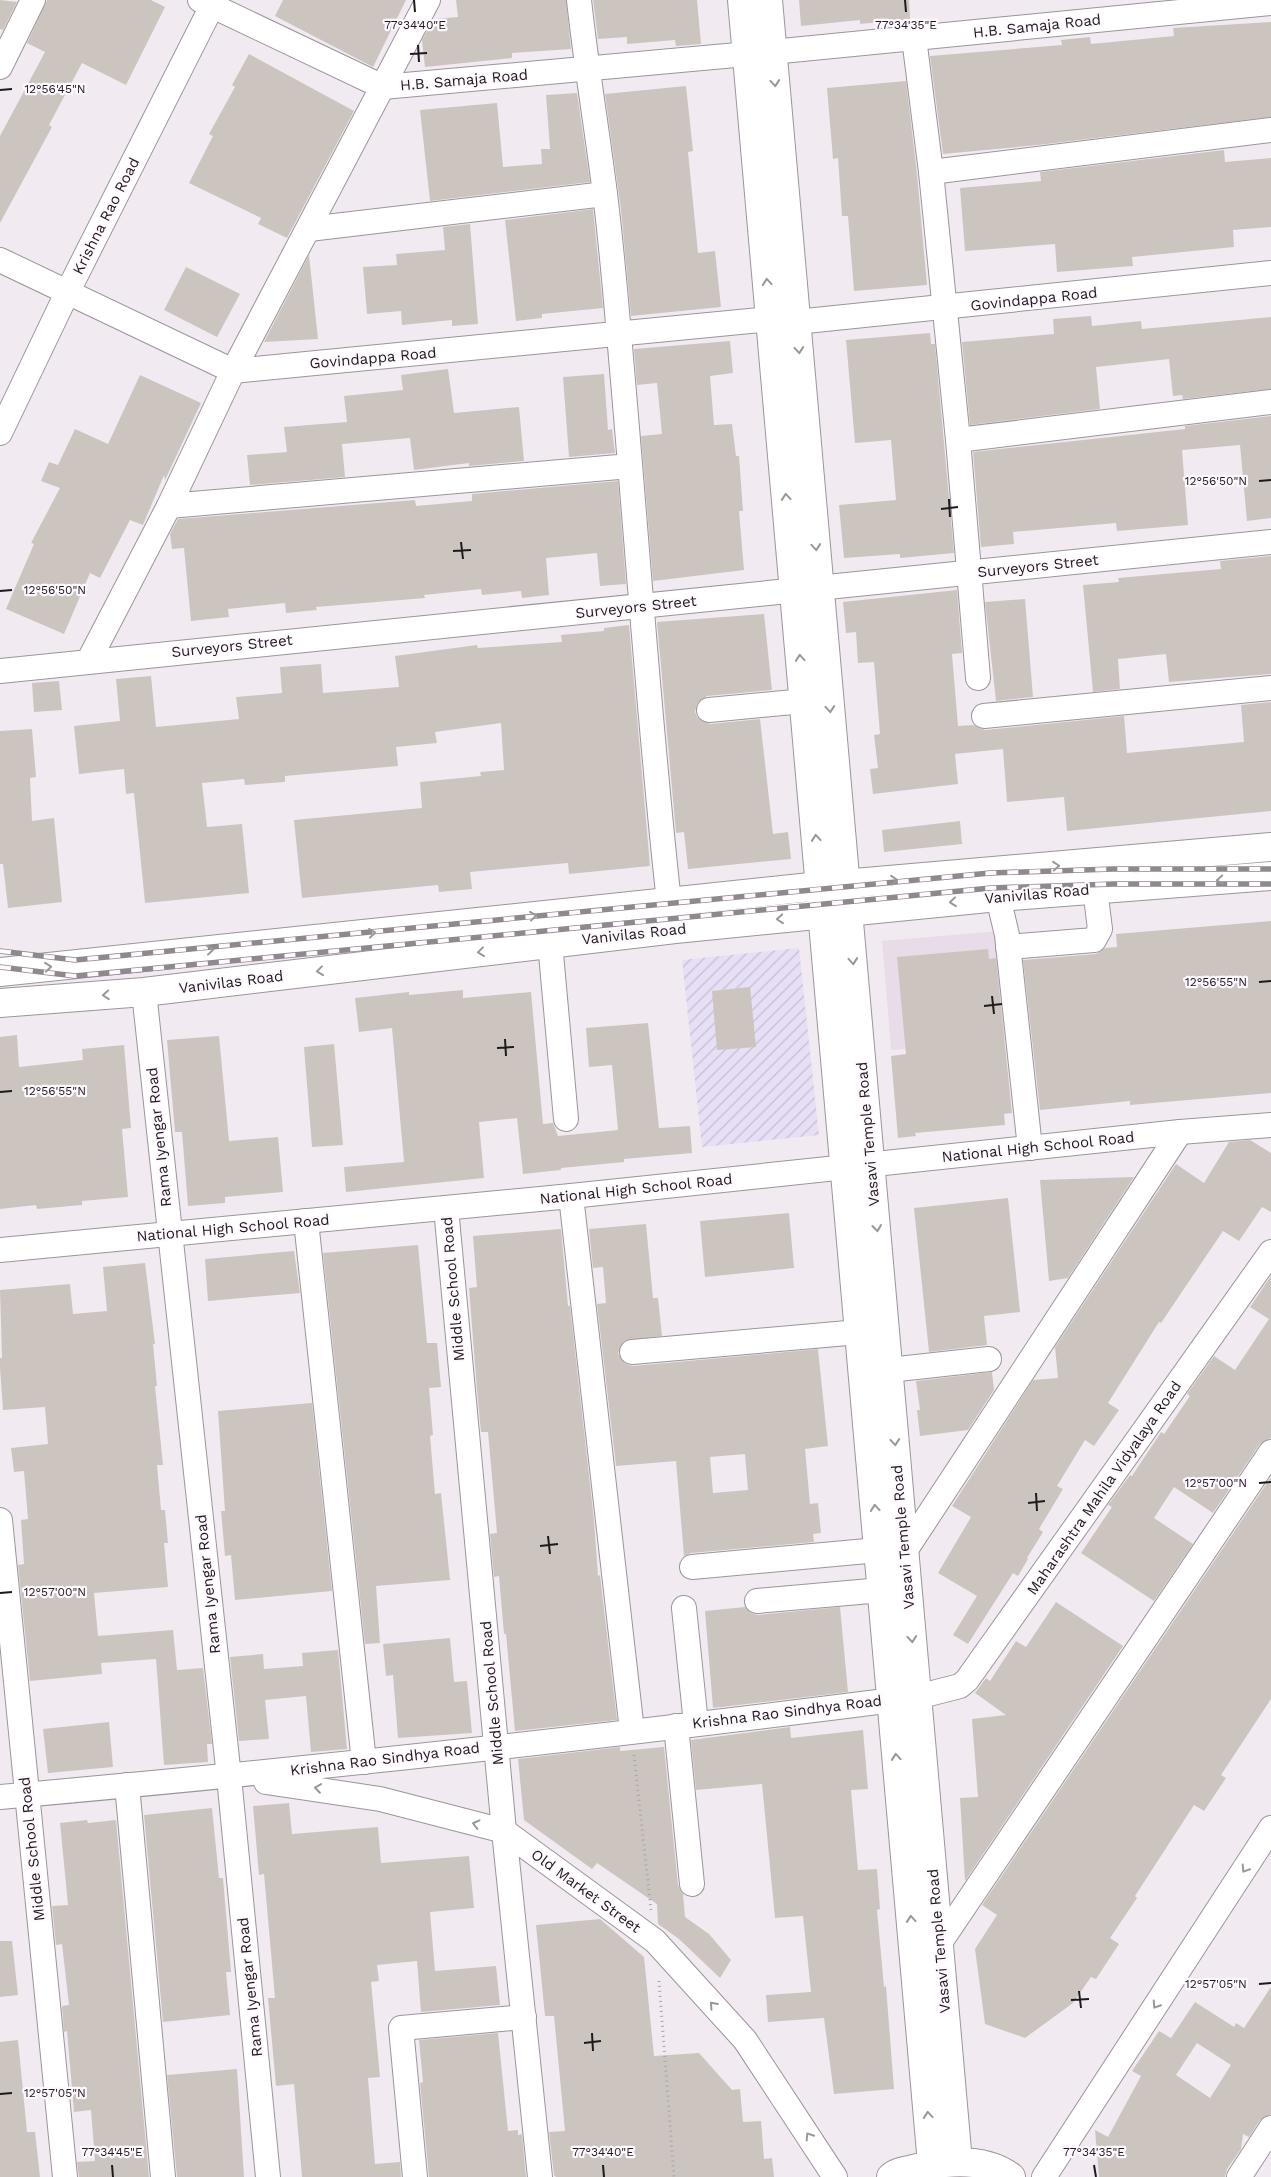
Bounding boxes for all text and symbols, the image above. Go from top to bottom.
street label: H.B. Samaja Road [972,10,1102,42]
text: 77°34'40"E [384,18,446,32]
text: 77°34'35"E [875,18,937,32]
street label: H.B. Samaja Road [399,65,529,95]
one-way arrow [770,80,781,88]
text: 12°56'45"N [24,82,86,96]
street label: Krishna Rao Road [69,154,143,278]
one-way arrow [762,278,773,286]
street label: Govindappa Road [970,283,1098,315]
street label: Govindappa Road [309,343,437,373]
one-way arrow [793,346,804,354]
text: 12°56'50"N [1185,474,1247,488]
one-way arrow [781,492,792,500]
one-way arrow [810,543,821,551]
street label: Surveyors Street [977,551,1100,581]
text: 12°56'50"N [24,583,86,597]
street label: Surveyors Street [575,592,698,622]
street label: Surveyors Street [171,631,294,661]
one-way arrow [795,654,806,662]
one-way arrow [825,705,836,713]
one-way arrow [810,833,821,841]
one-way arrow [1053,861,1061,872]
one-way arrow [1215,874,1223,885]
one-way arrow [891,875,899,886]
street label: Vanivilas Road [984,880,1090,908]
one-way arrow [949,896,957,907]
one-way arrow [530,911,538,922]
one-way arrow [776,913,784,924]
street label: Vanivilas Road [581,920,687,948]
one-way arrow [368,928,376,939]
one-way arrow [206,945,214,956]
one-way arrow [477,946,485,957]
one-way arrow [847,957,858,965]
one-way arrow [45,962,53,973]
one-way arrow [316,965,324,976]
street label: Vanivilas Road [178,967,284,997]
text: 12°56'55"N [1185,975,1247,989]
one-way arrow [102,989,110,1000]
street label: Vasavi Temple Road [853,1061,883,1207]
street label: Rama Iyengar Road [143,1066,175,1208]
text: 12°56'55"N [24,1084,86,1098]
street label: National High School Road [941,1128,1135,1166]
street label: National High School Road [539,1170,733,1208]
street label: National High School Road [136,1211,330,1245]
street label: Middle School Road [438,1216,468,1362]
one-way arrow [871,1224,882,1232]
street label: Maharashtra Mahila Vidyalaya Road [1023,1378,1185,1598]
one-way arrow [889,1438,900,1446]
street label: Vasavi Temple Road [888,1464,918,1610]
text: 12°57'00"N [1185,1476,1247,1490]
one-way arrow [869,1503,880,1511]
street label: Rama Iyengar Road [192,1513,224,1655]
text: 12°57'00"N [24,1585,86,1599]
street label: Middle School Road [477,1620,507,1766]
one-way arrow [906,1635,917,1643]
street label: Krishna Rao Sindhya Road [691,1691,883,1733]
street label: Krishna Rao Sindhya Road [289,1738,481,1780]
one-way arrow [891,1752,902,1760]
street label: Middle School Road [15,1776,49,1922]
one-way arrow [313,1784,322,1794]
one-way arrow [473,1819,481,1829]
street label: Old Market Street [528,1845,645,1937]
one-way arrow [1241,1864,1251,1873]
street label: Vasavi Temple Road [924,1868,954,2014]
one-way arrow [905,1914,916,1922]
street label: Rama Iyengar Road [234,1916,266,2058]
text: 12°57'05"N [1185,1977,1247,1991]
one-way arrow [1153,2000,1162,2009]
one-way arrow [710,2002,719,2011]
text: 12°57'05"N [24,2086,86,2100]
one-way arrow [923,2111,934,2119]
one-way arrow [806,2132,815,2142]
text: 77°34'45"E [81,2145,143,2159]
text: 77°34'40"E [572,2145,634,2159]
text: 77°34'35"E [1063,2145,1125,2159]

